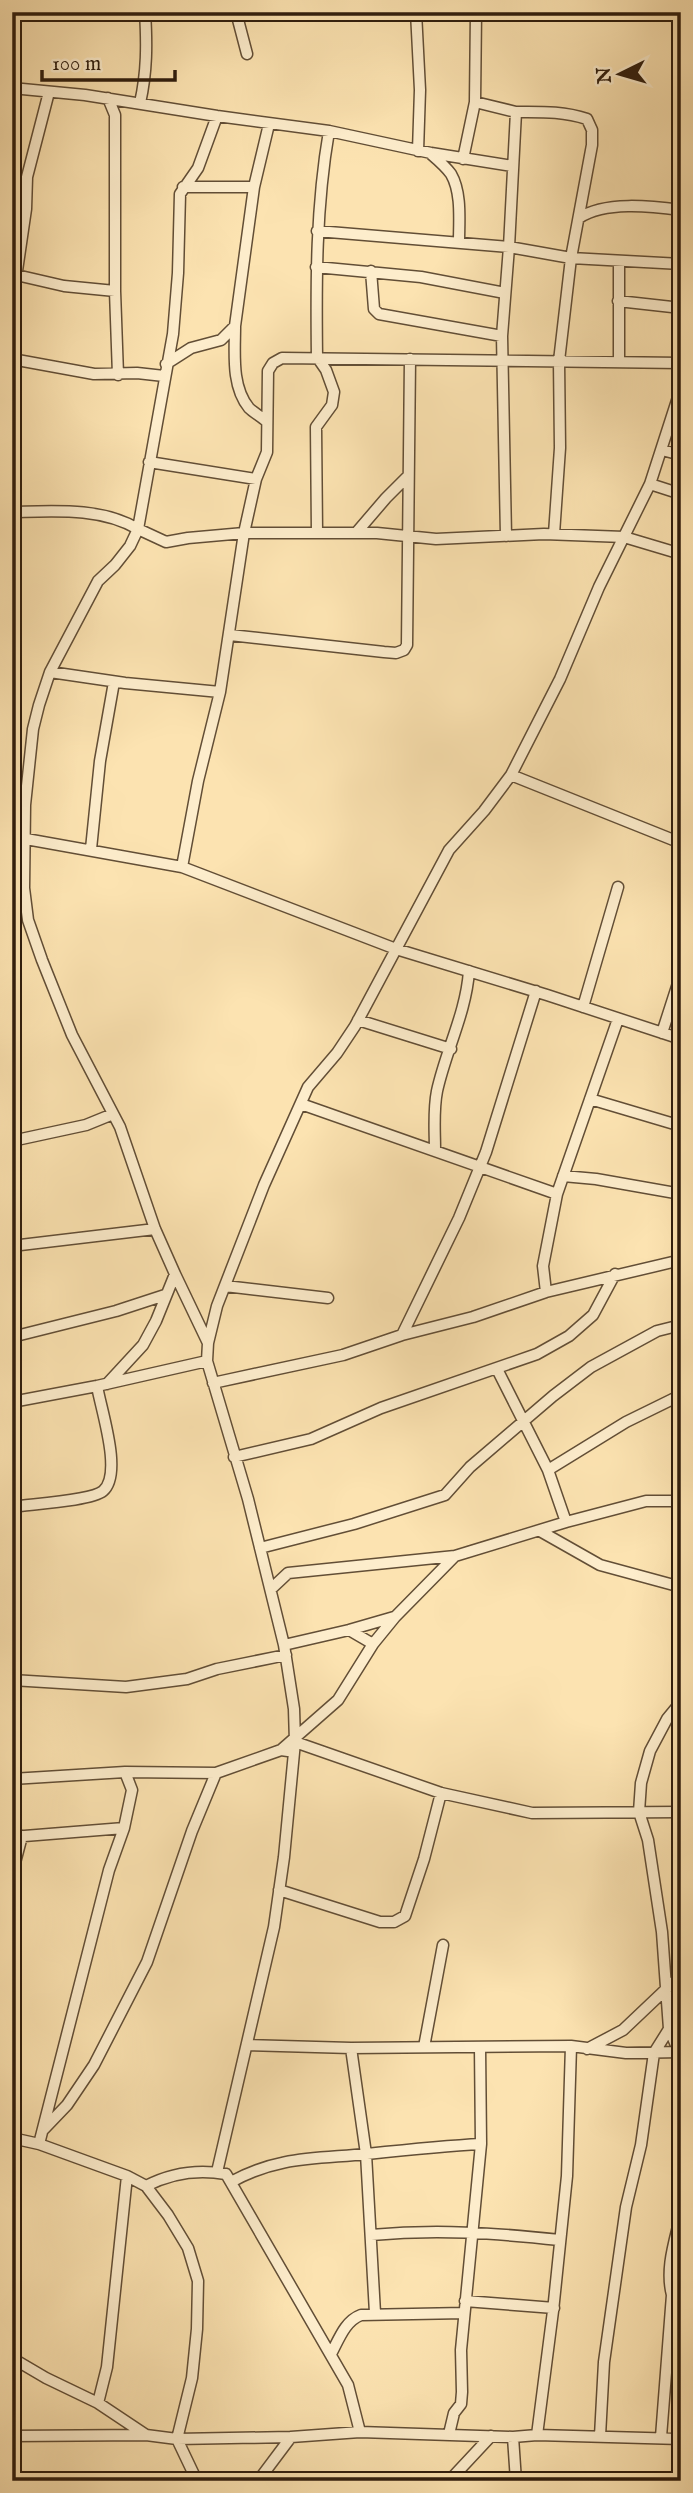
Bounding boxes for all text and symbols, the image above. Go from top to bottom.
scale bar [42,38,175,82]
north arrow [584,38,654,108]
text: 100 m [52,51,101,78]
text: N [592,66,618,86]

